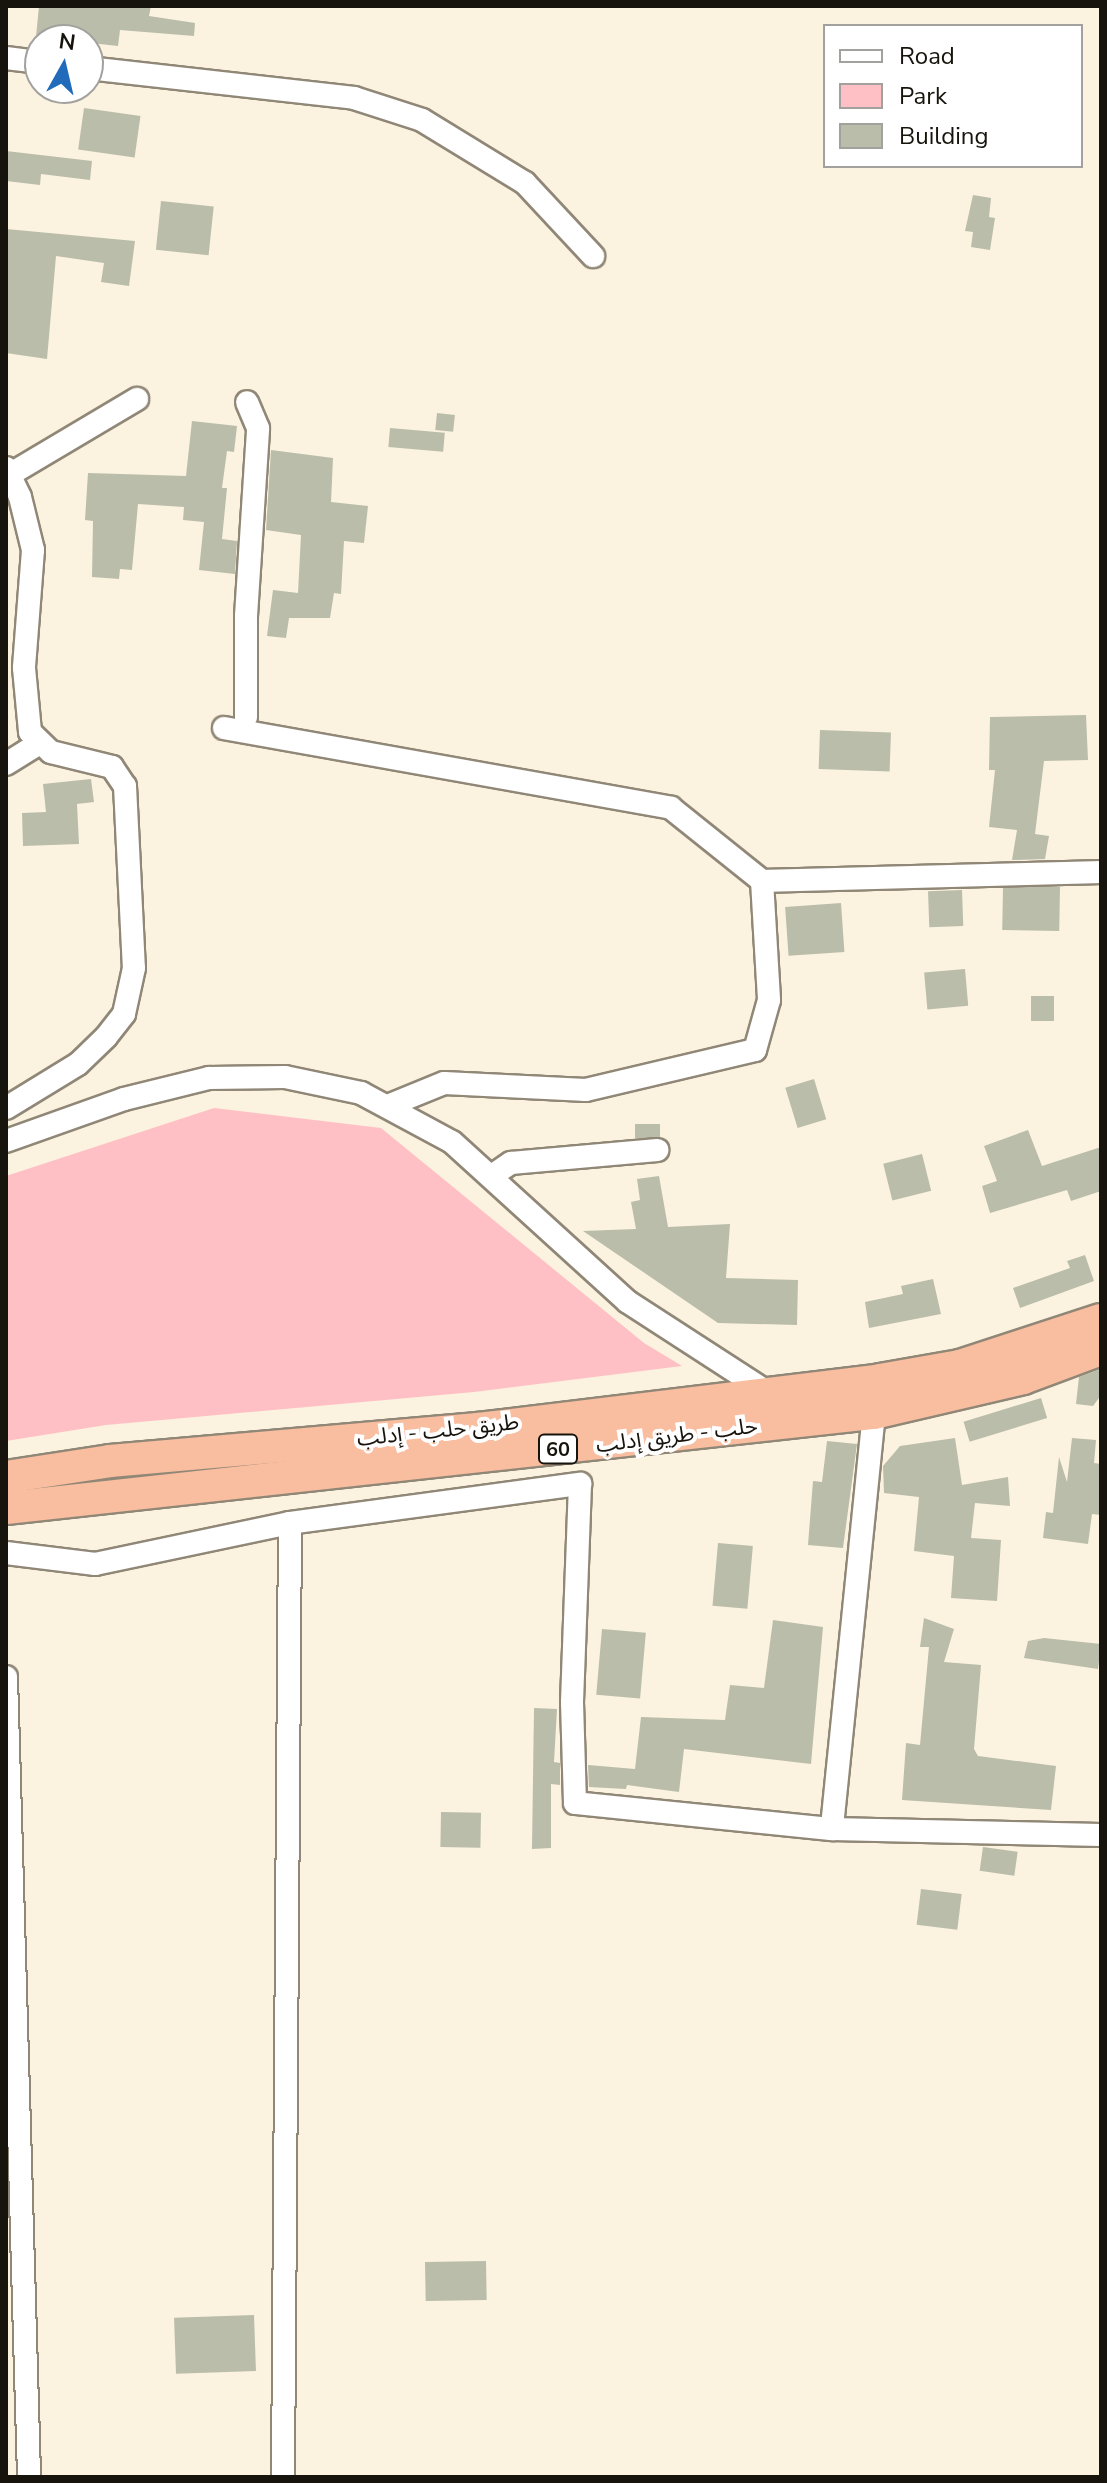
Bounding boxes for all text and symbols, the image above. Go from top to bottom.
north arrow [24,24,104,104]
legend [823,24,1083,168]
text: N [57,26,77,58]
text: Road [899,40,955,72]
text: Park [899,80,947,112]
text: Building [899,120,989,152]
street label: طريق حلب - إدلب [356,1409,520,1453]
street label: حلب - طريق إدلب [595,1413,759,1459]
road number: 60 [538,1433,578,1465]

